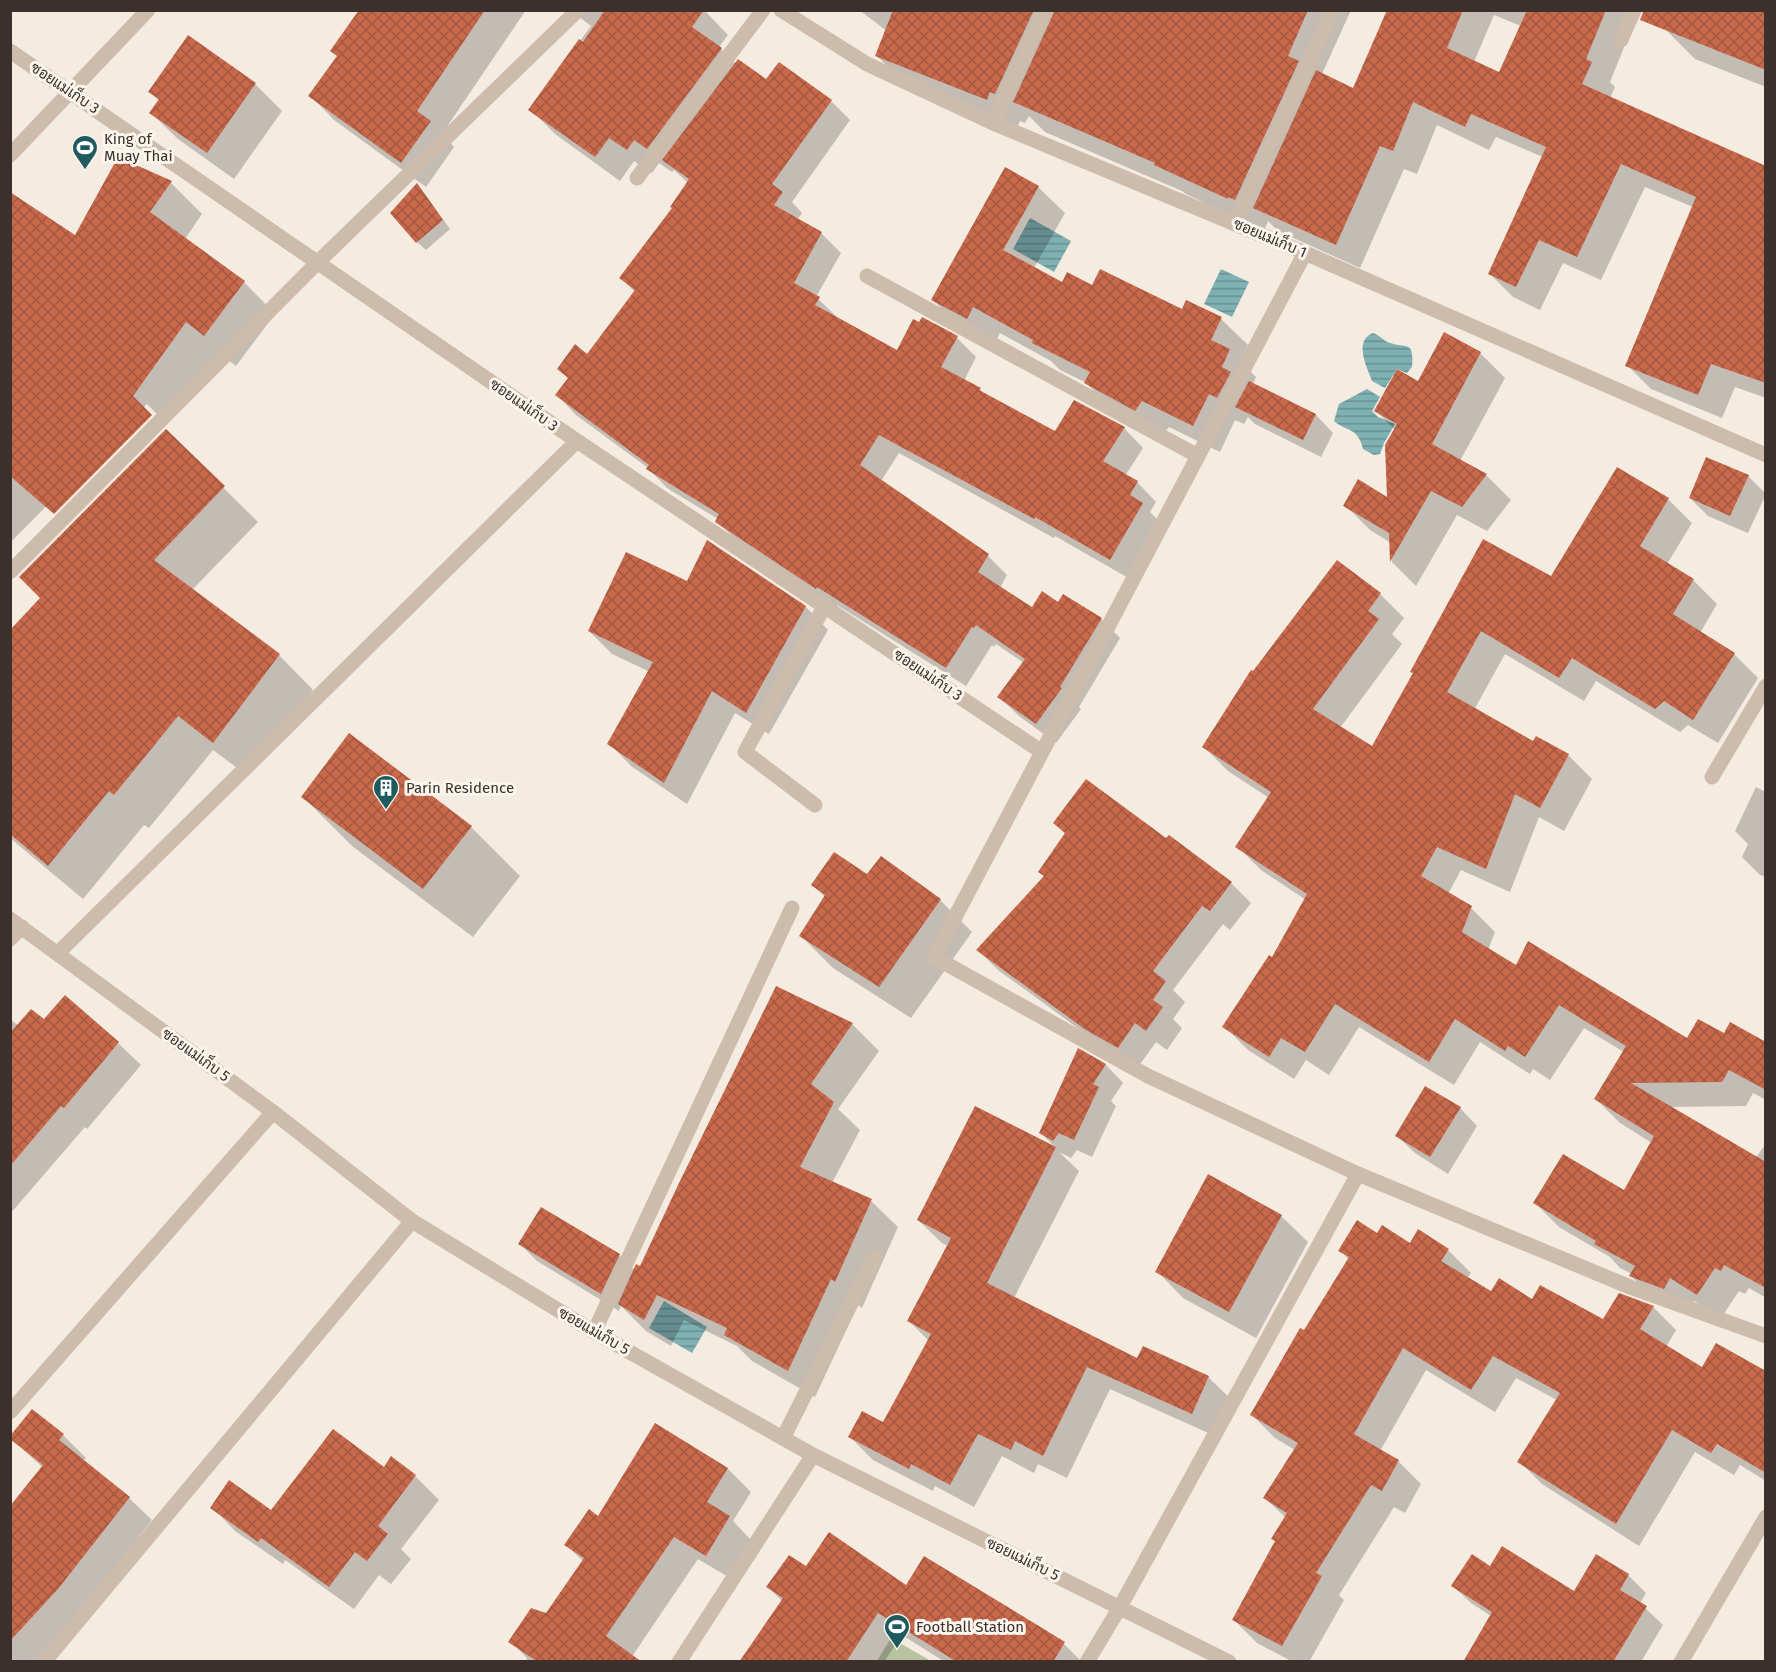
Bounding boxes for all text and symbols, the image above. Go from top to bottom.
street label: ซอยแม่เก็บ 3 [27,57,104,118]
place label: King of Muay Thai [104,130,173,165]
sports icon: King of Muay Thai [70,133,100,171]
street label: ซอยแม่เก็บ 1 [1231,213,1310,262]
street label: ซอยแม่เก็บ 3 [487,373,563,435]
street label: ซอยแม่เก็บ 3 [890,644,967,705]
building icon: Parin Residence [371,773,401,811]
place label: Parin Residence [406,779,514,797]
street label: ซอยแม่เก็บ 5 [159,1023,234,1085]
street label: ซอยแม่เก็บ 5 [555,1302,634,1359]
street label: ซอยแม่เก็บ 5 [984,1532,1063,1584]
sports icon: Football Station [882,1612,912,1650]
place label: Football Station [916,1618,1024,1636]

